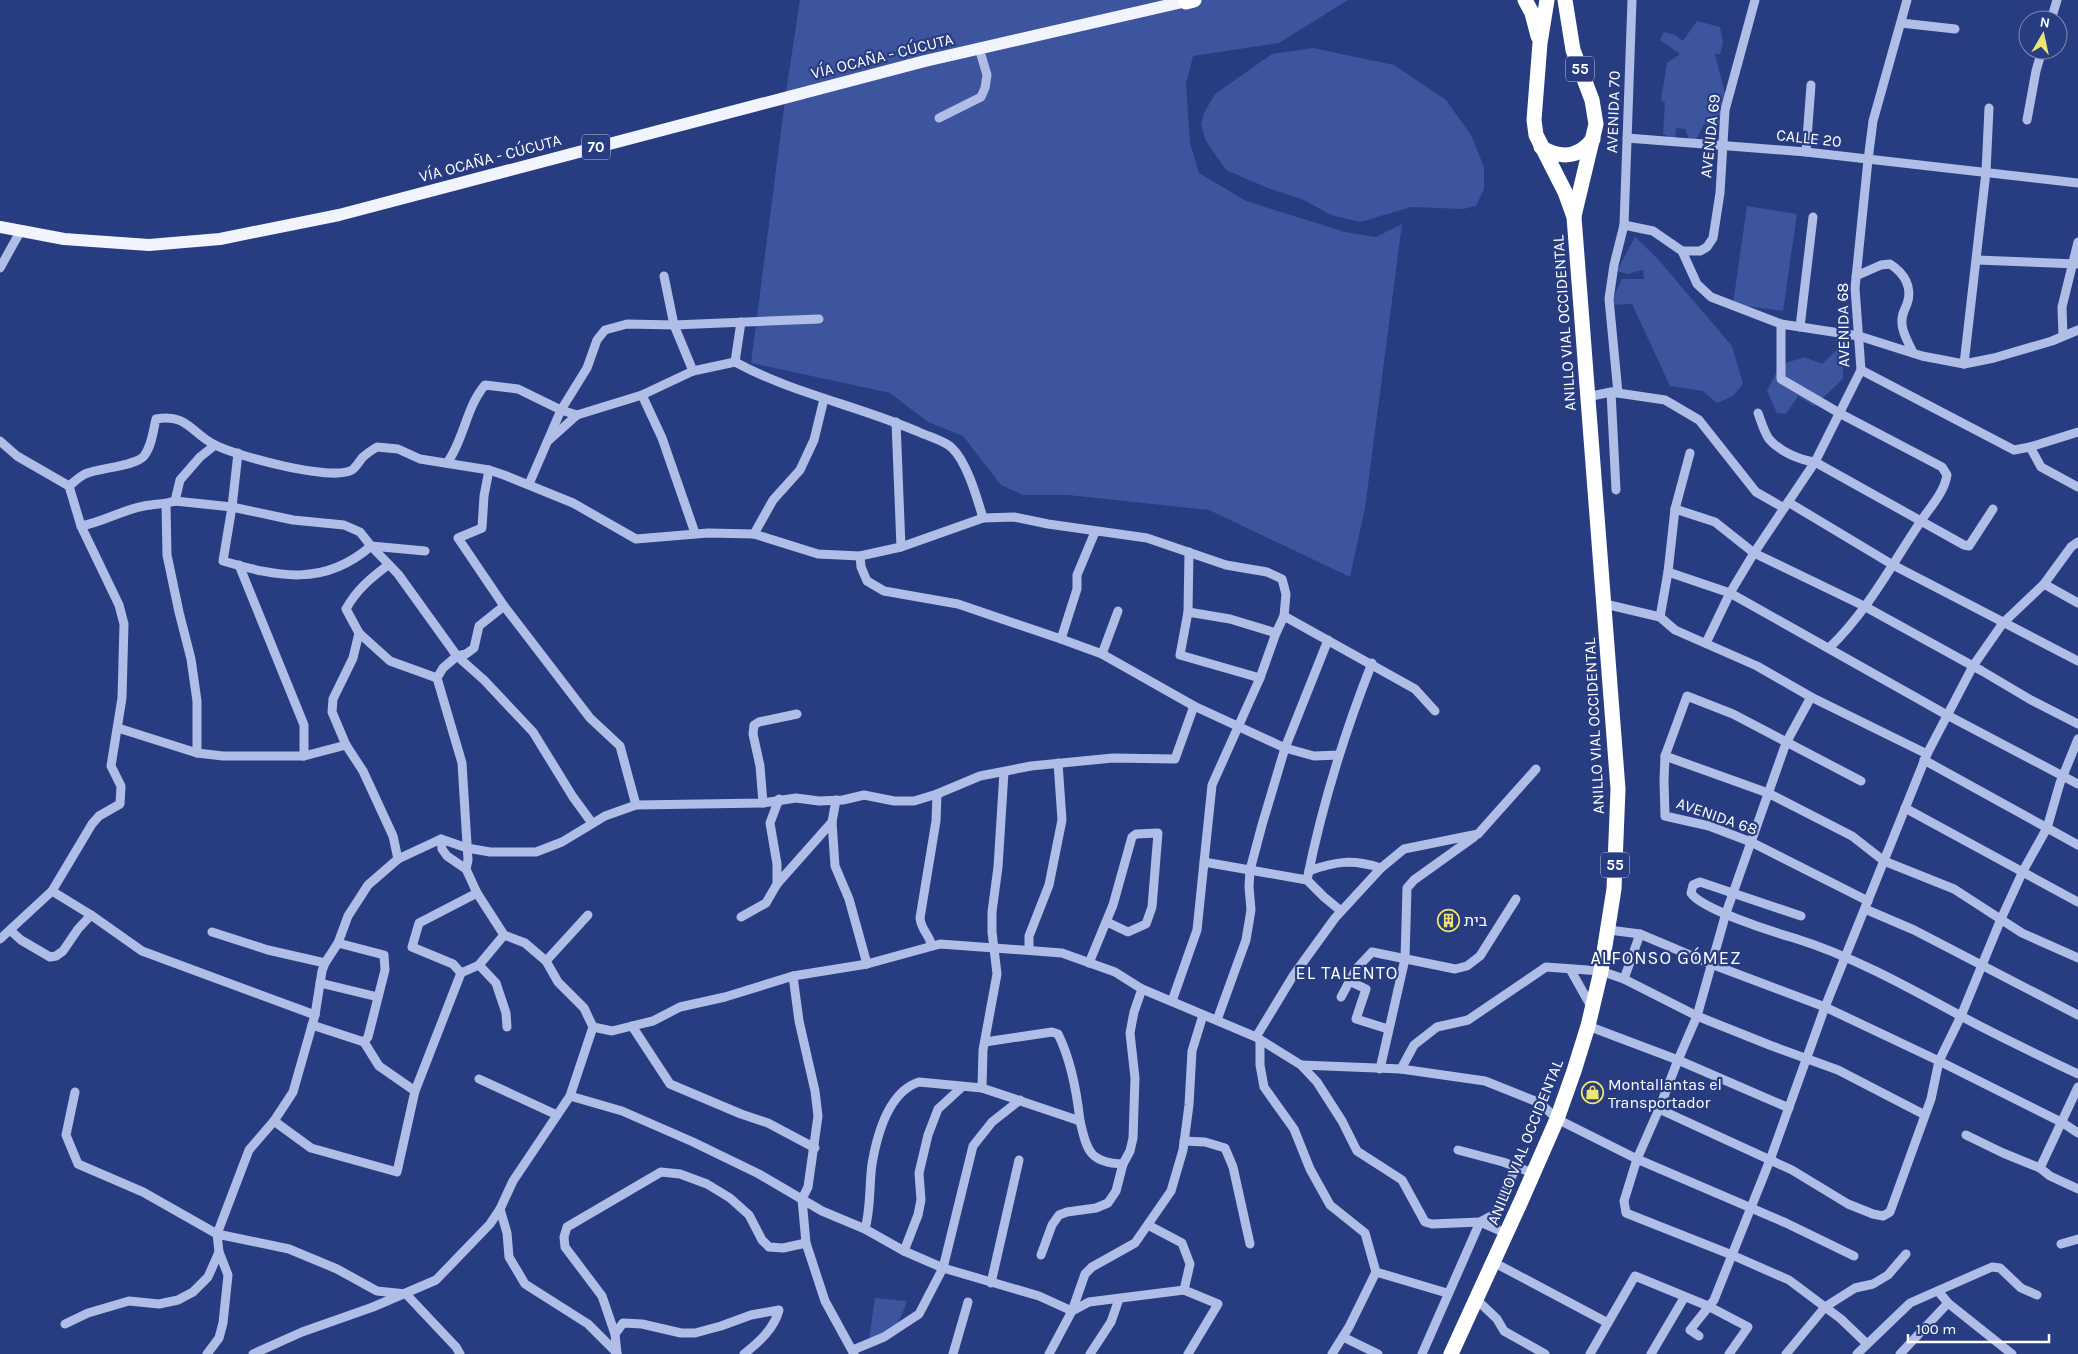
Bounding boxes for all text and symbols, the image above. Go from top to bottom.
north arrow [2018,10,2068,60]
text: N [2039,13,2051,32]
street label: VÍA OCAÑA - CÚCUTA [809,29,955,83]
road number: 55 [1566,56,1594,82]
street label: AVENIDA 70 [1602,70,1624,154]
street label: AVENIDA 69 [1696,93,1724,179]
street label: CALLE 20 [1775,125,1843,151]
street label: VÍA OCAÑA - CÚCUTA [417,130,563,186]
road number: 70 [582,134,610,160]
street label: ANILLO VIAL OCCIDENTAL [1548,234,1580,412]
street label: AVENIDA 68 [1833,282,1853,368]
street label: ANILLO VIAL OCCIDENTAL [1580,637,1608,815]
street label: AVENIDA 68 [1674,793,1760,839]
road number: 55 [1601,852,1629,878]
building icon: בית [1436,908,1460,932]
place label: בית [1464,911,1488,930]
district label: ALFONSO GÓMEZ [1590,946,1742,969]
district label: EL TALENTO [1296,962,1398,984]
street label: ANILLO VIAL OCCIDENTAL [1483,1056,1567,1227]
place label: Montallantas el Transportador [1608,1075,1722,1112]
shop icon: Montallantas el Transportador [1580,1081,1604,1105]
scale bar [1908,1312,2049,1344]
text: 100 m [1916,1320,1956,1338]

